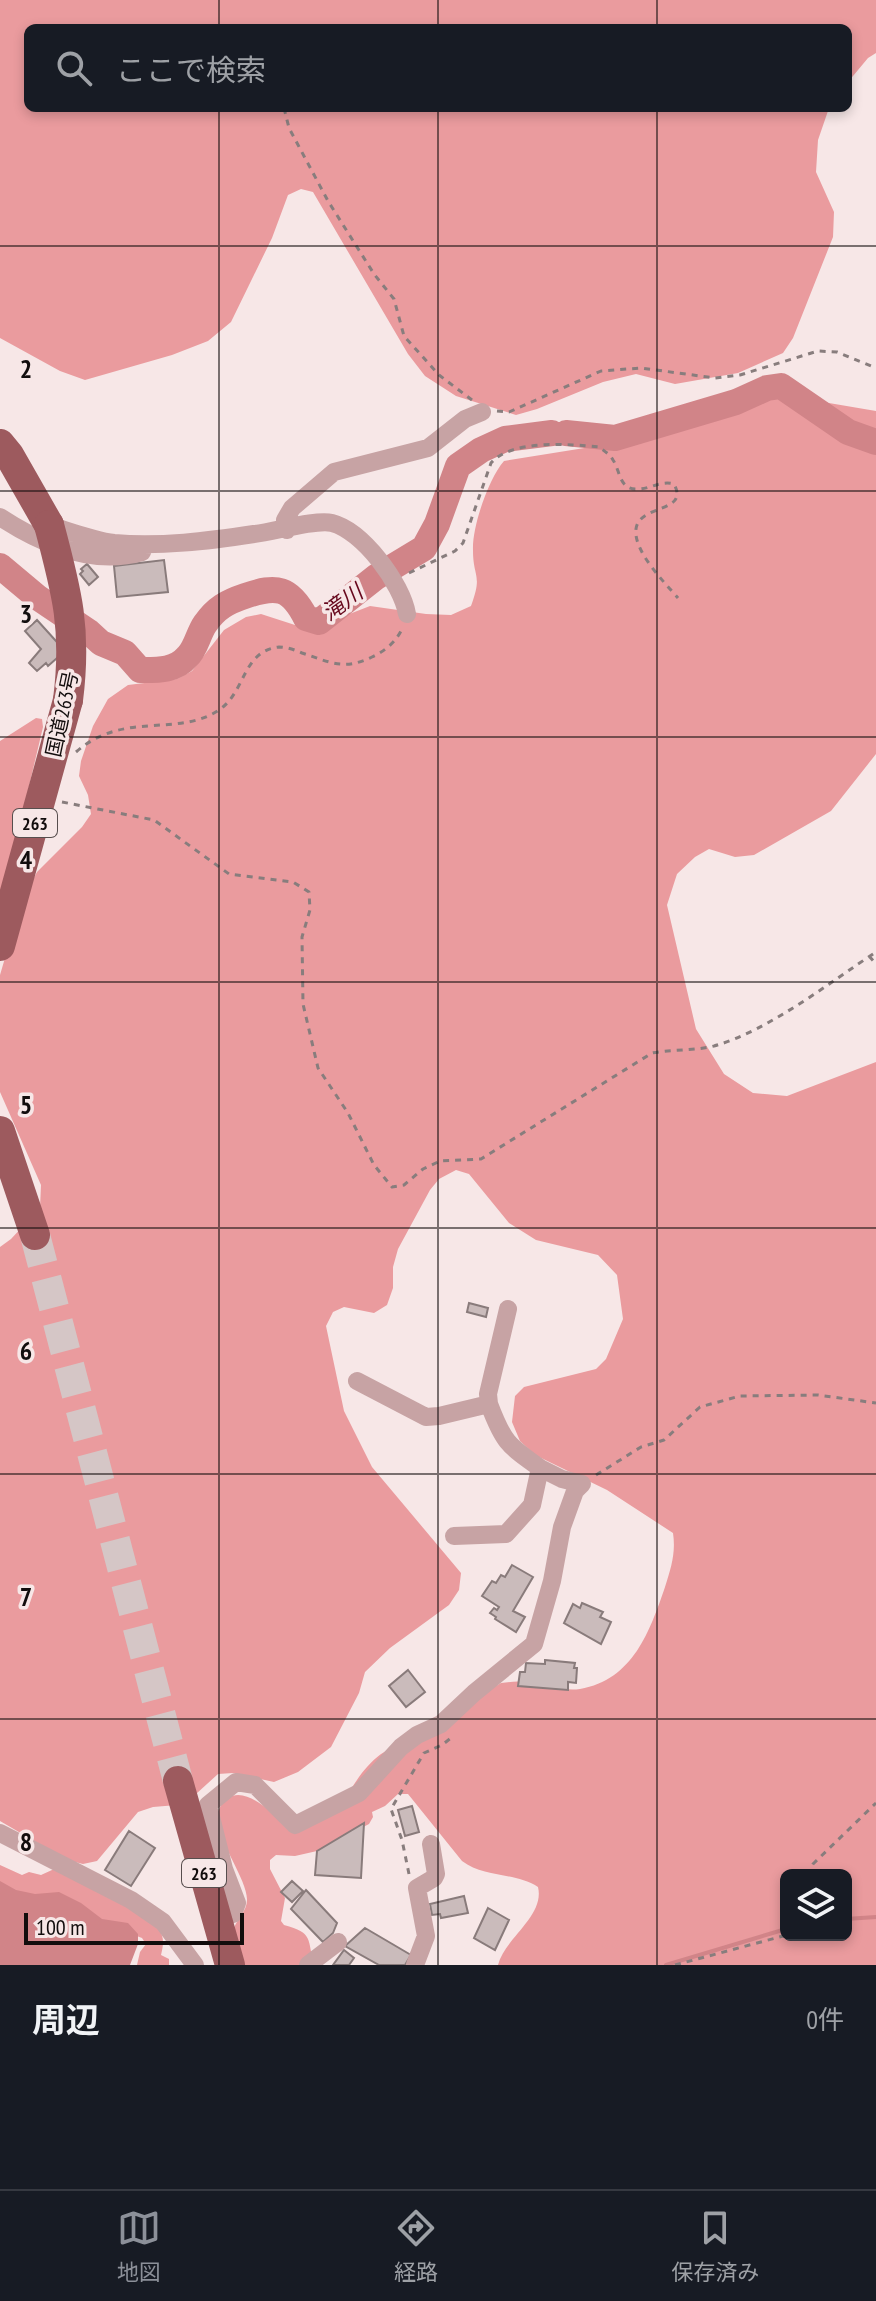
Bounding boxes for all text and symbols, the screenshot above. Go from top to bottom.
search box [24,24,852,112]
icon: search [52,46,96,90]
text: ここで検索 [116,50,266,89]
text: 2 [20,352,32,385]
water label: 滝川 [316,577,370,626]
text: 3 [20,597,32,630]
street label: 国道263号 [40,669,84,759]
road number: 263 [13,809,57,837]
text: 4 [20,843,33,876]
text: 5 [20,1088,32,1121]
text: 6 [20,1334,32,1367]
text: 7 [20,1580,32,1613]
text: 8 [20,1825,32,1858]
road number: 263 [182,1859,226,1887]
map controls [780,1869,852,1941]
button: layers [780,1869,852,1941]
scale bar [24,1909,244,1945]
text: 100 m [36,1913,85,1941]
text: 周辺 [32,1997,100,2041]
text: 0件 [806,2003,844,2036]
tab: 地図 [117,2206,161,2286]
tab: 経路 [394,2206,438,2286]
tab: 保存済み [671,2206,759,2286]

